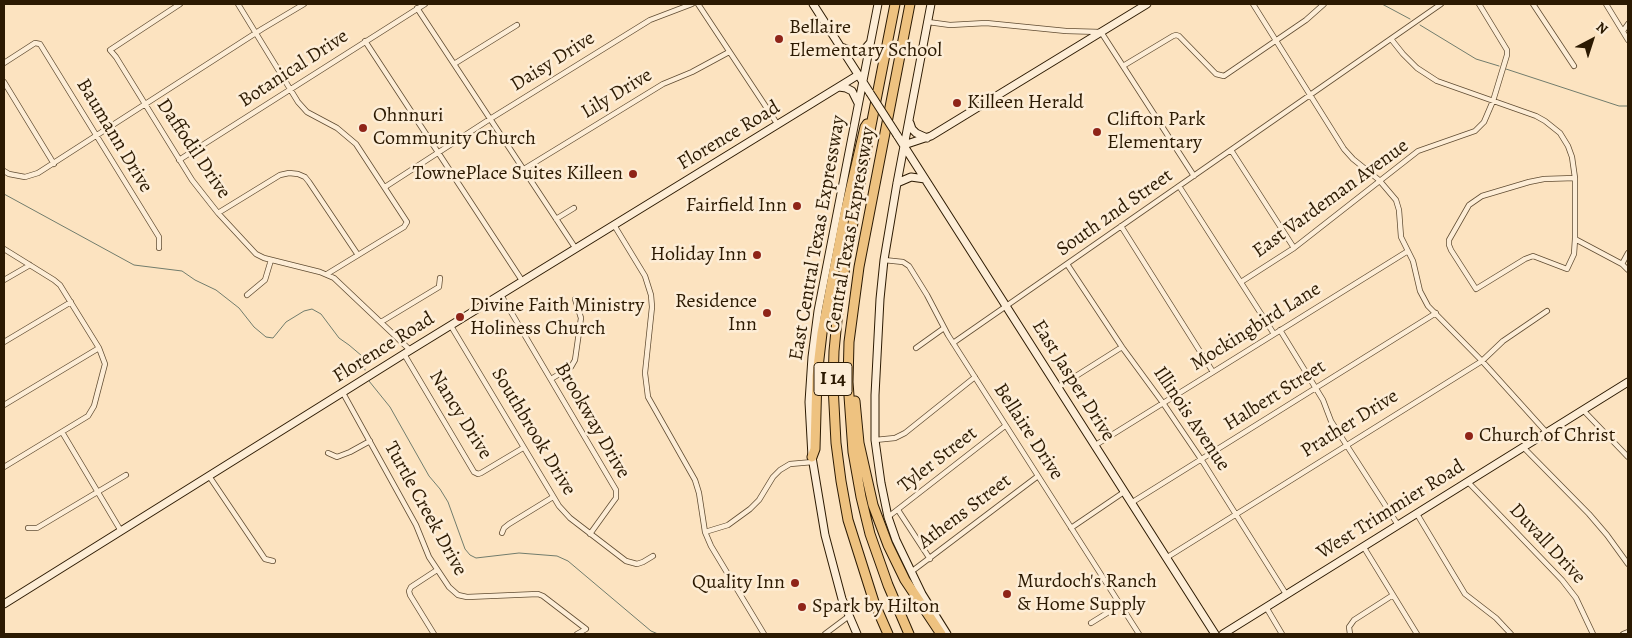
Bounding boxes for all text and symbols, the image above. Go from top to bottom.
north arrow [1567,15,1617,65]
place label: Bellaire Elementary School [789,16,942,63]
text: N [1592,18,1612,39]
street label: Botanical Drive [235,25,353,113]
street label: Daisy Drive [506,27,600,97]
marker: Bellaire Elementary School [773,33,785,45]
street label: Lily Drive [577,64,657,124]
street label: Baumann Drive [71,75,157,197]
place label: Killeen Herald [967,91,1084,115]
street label: Daffodil Drive [151,94,235,204]
street label: Florence Road [673,96,785,176]
marker: Killeen Herald [951,97,963,109]
place label: Ohnnuri Community Church [373,104,536,151]
place label: Clifton Park Elementary [1107,108,1205,155]
street label: East Central Texas Expressway [785,114,851,362]
marker: Ohnnuri Community Church [357,122,369,134]
street label: Central Texas Expressway [821,125,881,335]
marker: Clifton Park Elementary [1091,126,1103,138]
street label: East Vardeman Avenue [1248,134,1414,264]
place label: TownePlace Suites Killeen [412,162,623,186]
street label: South 2nd Street [1052,164,1178,262]
marker: TownePlace Suites Killeen [627,168,639,180]
place label: Fairfield Inn [686,194,787,218]
marker: Fairfield Inn [791,200,803,212]
place label: Holiday Inn [650,243,747,267]
marker: Holiday Inn [751,249,763,261]
street label: Mockingbird Lane [1187,277,1325,377]
place label: Residence Inn [675,290,757,337]
place label: Divine Faith Ministry Holiness Church [470,294,644,341]
street label: Florence Road [329,307,439,389]
marker: Residence Inn [761,307,773,319]
marker: Divine Faith Ministry Holiness Church [454,311,466,323]
street label: East Jasper Drive [1026,316,1120,446]
street label: Halbert Street [1220,355,1330,437]
street label: Brookway Drive [549,359,635,483]
road number: I 14 [814,362,852,396]
street label: Illinois Avenue [1147,362,1235,476]
street label: Southbrook Drive [485,364,581,500]
street label: Nancy Drive [423,366,497,464]
street label: Bellaire Drive [988,379,1068,485]
street label: Prather Drive [1297,385,1403,463]
street label: Tyler Street [894,422,982,498]
place label: Church of Christ [1479,424,1615,448]
marker: Church of Christ [1463,430,1475,442]
street label: Turtle Creek Drive [378,438,472,580]
street label: West Trimmier Road [1313,455,1469,565]
street label: Athens Street [914,469,1016,555]
street label: Duvall Drive [1504,499,1590,589]
place label: Murdoch's Ranch & Home Supply [1017,570,1157,617]
place label: Quality Inn [692,571,785,595]
marker: Quality Inn [789,577,801,589]
marker: Murdoch's Ranch & Home Supply [1001,588,1013,600]
place label: Spark by Hilton [812,595,940,619]
marker: Spark by Hilton [796,601,808,613]

